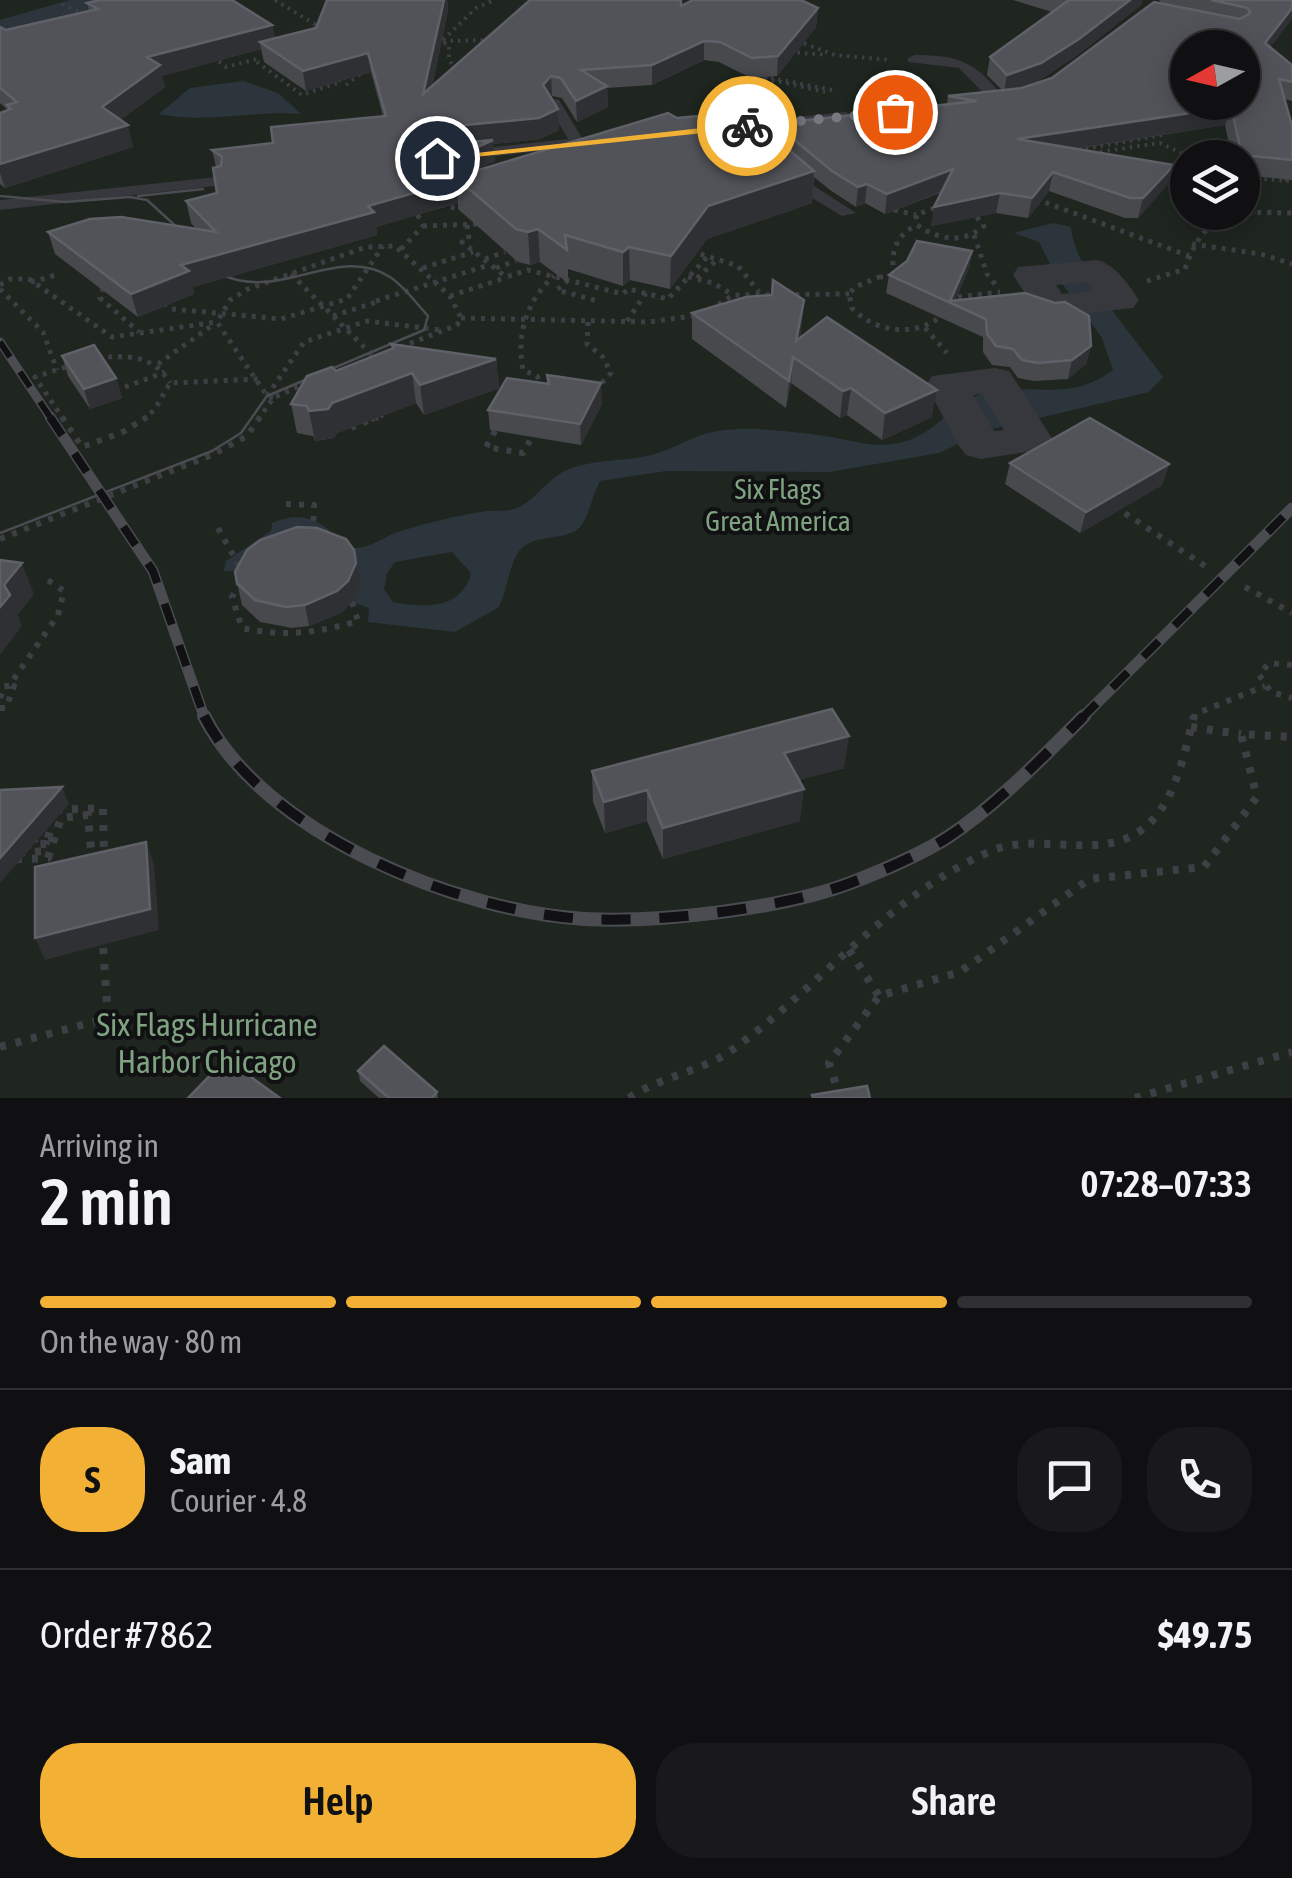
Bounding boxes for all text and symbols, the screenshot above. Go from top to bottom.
north arrow [1170,30,1260,120]
map controls [1170,30,1260,230]
pin [853,70,938,155]
courier [697,76,797,176]
icon: bag [868,85,923,140]
icon: bike [720,99,775,154]
pin [395,116,480,201]
icon: home [410,131,465,186]
button: layers [1170,140,1260,230]
park label: Six Flags Great America [705,473,851,537]
park label: Six Flags Hurricane Harbor Chicago [97,1006,317,1080]
text: Arriving in [40,1127,159,1164]
text: 07:28–07:33 [1080,1162,1252,1205]
text: 2 min [40,1164,173,1239]
text: On the way · 80 m [40,1323,242,1360]
button: chat [1017,1427,1122,1532]
button: phone [1147,1427,1252,1532]
text: Sam [170,1439,231,1482]
text: S [85,1458,100,1501]
text: Courier · 4.8 [170,1482,307,1519]
text: Order #7862 [40,1613,213,1656]
text: $49.75 [1158,1613,1252,1656]
button: Help [40,1743,636,1858]
button: Share [656,1743,1252,1858]

